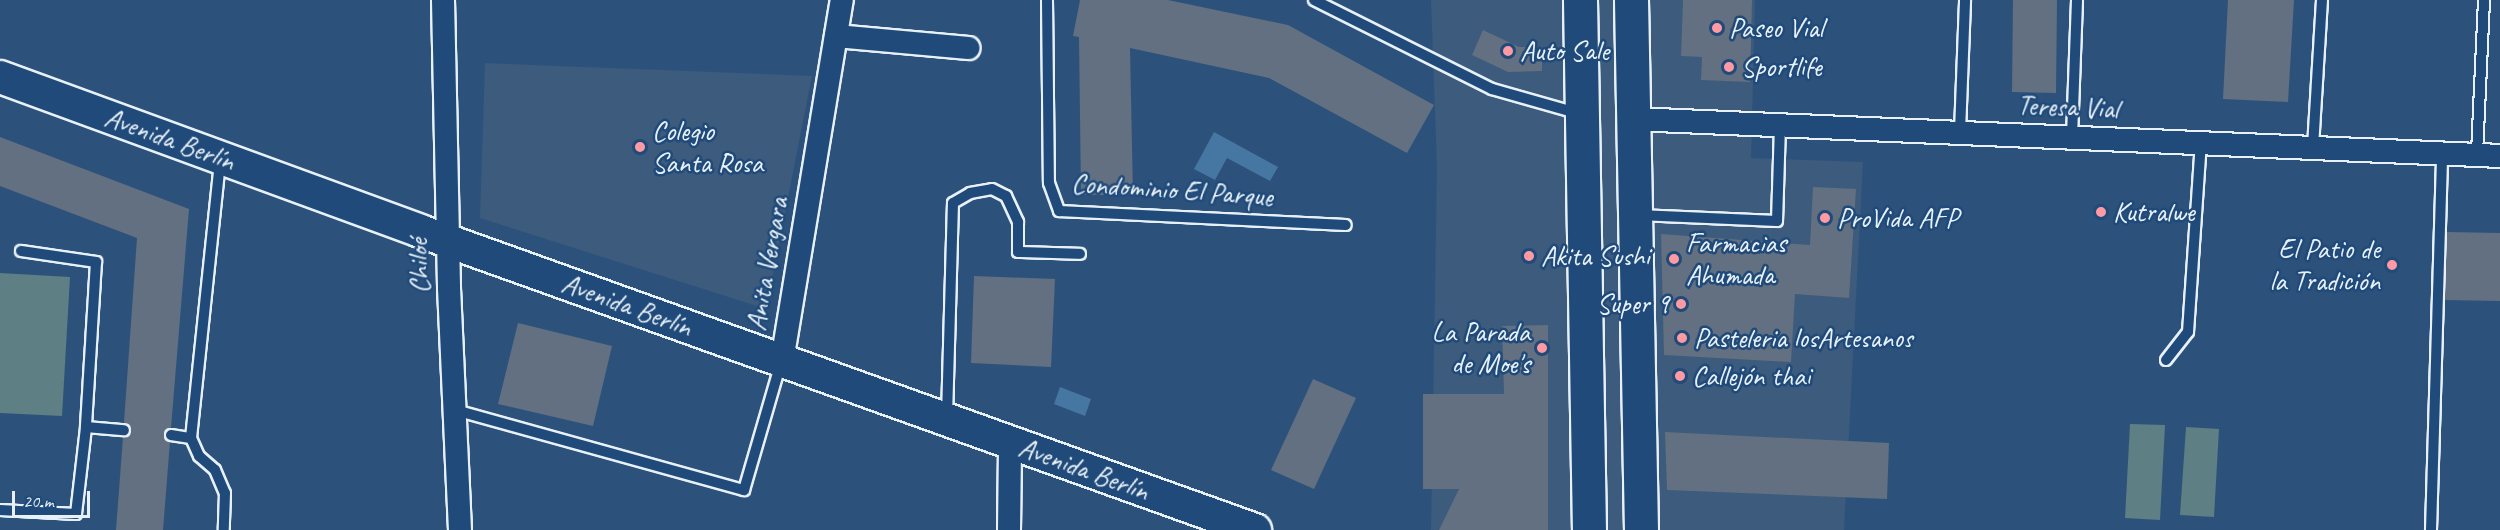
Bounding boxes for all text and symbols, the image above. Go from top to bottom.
place label: Paseo Vial [1729,11,1823,45]
marker: Paseo Vial [1710,21,1724,35]
place label: Auto Sale [1520,34,1609,68]
marker: Auto Sale [1501,44,1515,58]
place label: Sportlife [1741,50,1822,84]
marker: Sportlife [1722,60,1736,74]
street label: Teresa Vial [2017,88,2119,126]
street label: Avenida Berlín [101,100,239,178]
place label: Colegio Santa Rosa [652,114,763,180]
marker: Colegio Santa Rosa [633,140,647,154]
street label: Condominio El Parque [1070,166,1274,214]
street label: Anita Vergara [739,195,795,333]
place label: Kutralwe [2113,195,2195,229]
place label: ProVida AFP [1837,201,1958,235]
marker: Kutralwe [2094,205,2108,219]
marker: ProVida AFP [1818,211,1832,225]
place label: Farmacias Ahumada [1686,226,1786,292]
place label: El Patio de la Tradición [2269,232,2380,298]
street label: Chiloé [401,238,437,294]
place label: Akita Sushi [1541,239,1649,273]
marker: Akita Sushi [1522,249,1536,263]
marker: Farmacias Ahumada [1667,252,1681,266]
marker: El Patio de la Tradición [2385,258,2399,272]
street label: Avenida Berlín [558,266,696,344]
place label: Super 9 [1596,287,1669,321]
marker: Super 9 [1674,297,1688,311]
place label: La Parada de Moe's [1431,315,1530,381]
place label: Pasteleria losArtesanos [1694,321,1913,355]
marker: Pasteleria losArtesanos [1675,331,1689,345]
marker: La Parada de Moe's [1535,341,1549,355]
place label: Callejón thai [1692,359,1810,393]
marker: Callejón thai [1673,369,1687,383]
street label: Avenida Berlín [1015,430,1153,508]
scale bar [15,479,93,517]
text: 20 m [23,490,54,512]

